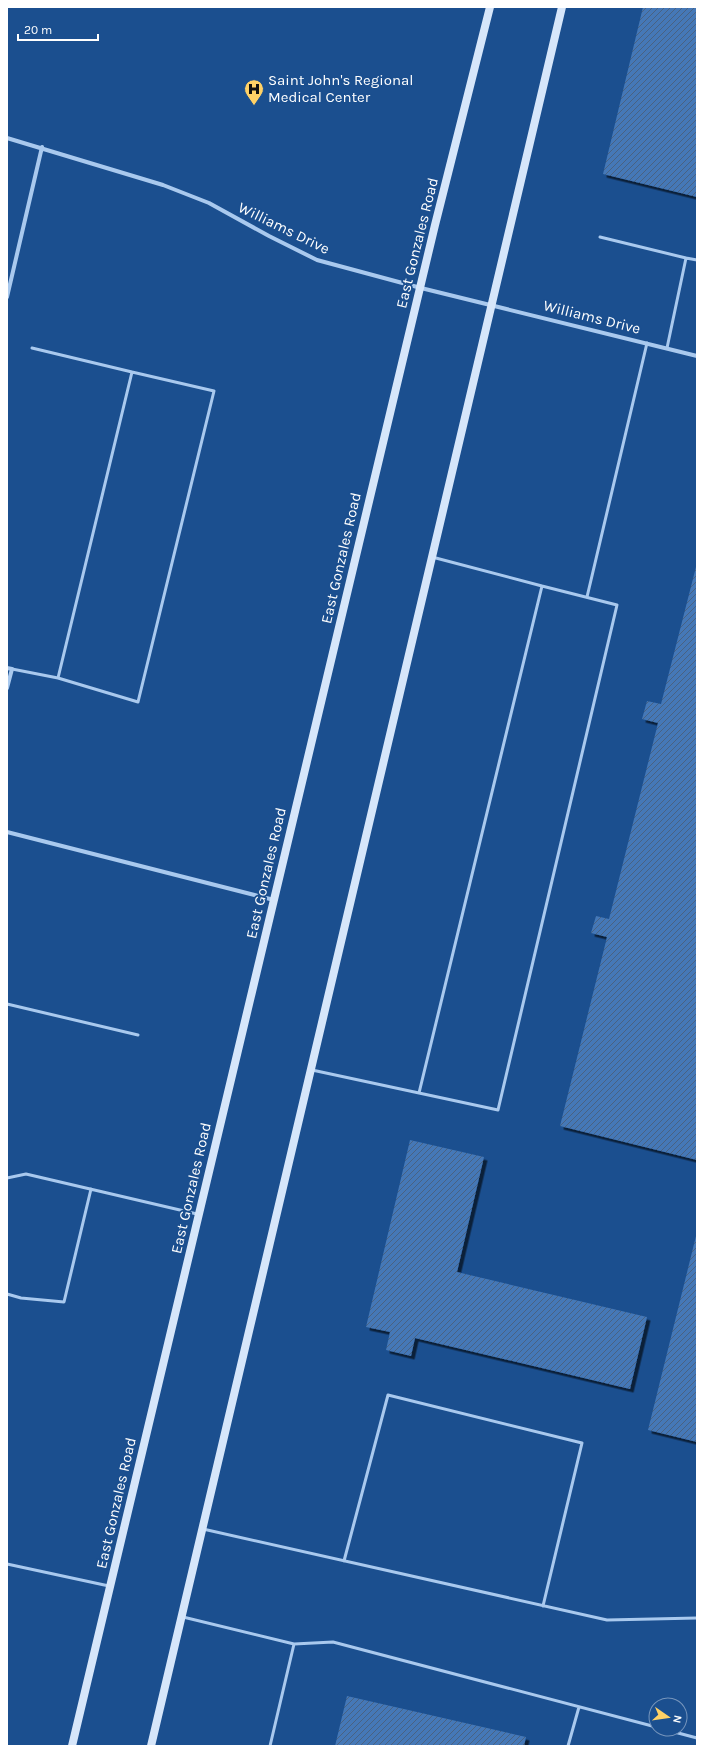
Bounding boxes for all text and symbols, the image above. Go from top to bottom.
scale bar [18,16,98,42]
text: 20 m [24,23,52,37]
place label: Saint John's Regional Medical Center [268,71,413,106]
hospital icon: Saint John's Regional Medical Center [243,78,265,106]
street label: East Gonzales Road [392,176,442,310]
street label: Williams Drive [235,198,333,258]
street label: Williams Drive [542,296,642,338]
street label: East Gonzales Road [317,491,365,625]
street label: East Gonzales Road [242,806,290,940]
street label: East Gonzales Road [167,1121,215,1255]
street label: East Gonzales Road [92,1436,140,1570]
north arrow [648,1697,688,1737]
text: N [670,1714,684,1724]

